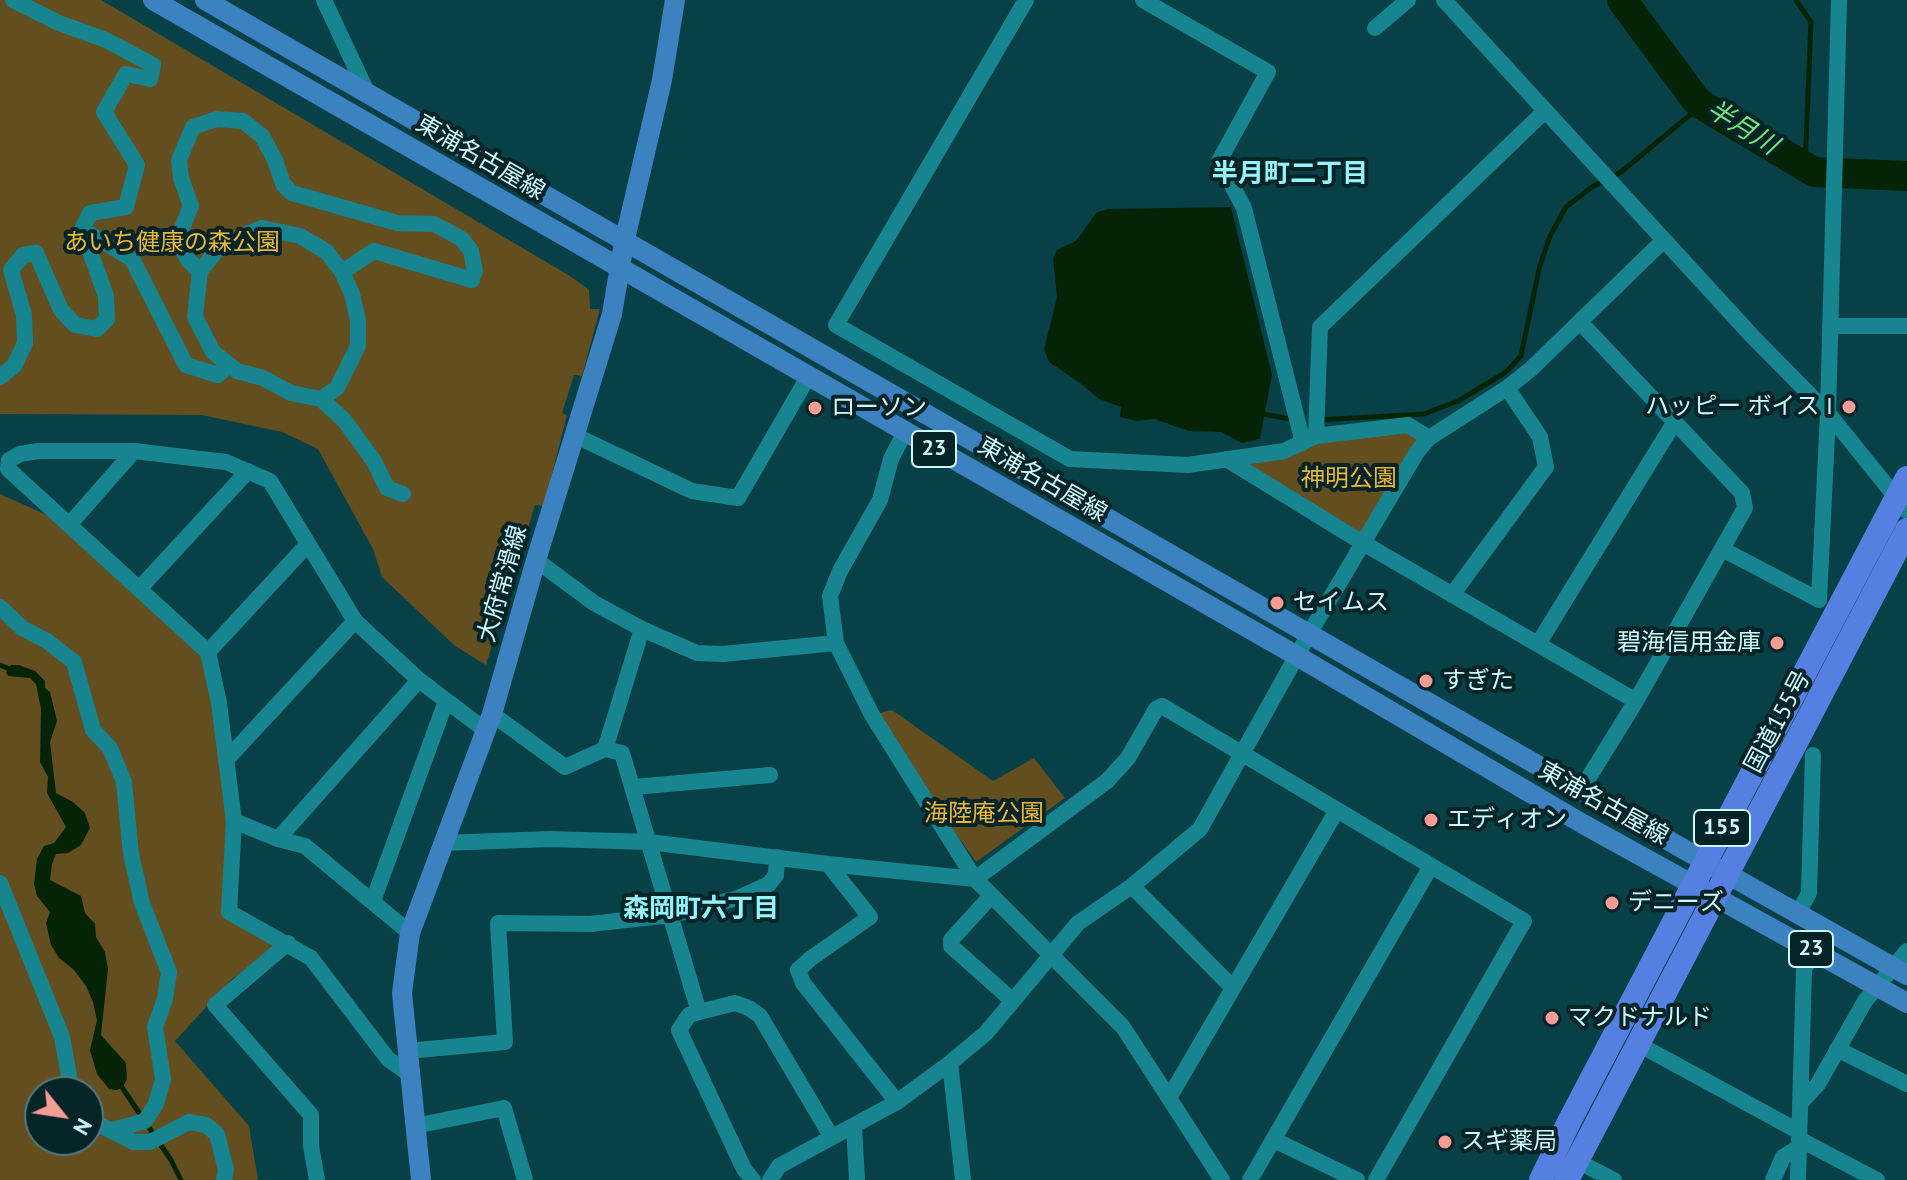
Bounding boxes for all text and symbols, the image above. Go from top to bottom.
water label: 半月川 [1701,94,1783,162]
street label: 東浦名古屋線 [410,110,550,206]
district label: 半月町二丁目 [1212,159,1368,191]
park label: あいち健康の森公園 [64,229,280,257]
place label: ハッピー ボイス I [1645,393,1833,421]
place label: ローソン [831,394,927,422]
marker: ハッピー ボイス I [1840,398,1858,416]
marker: ローソン [806,399,824,417]
road number: 23 [912,431,956,467]
street label: 東浦名古屋線 [972,432,1112,528]
park label: 神明公園 [1301,465,1397,493]
street label: 大府常滑線 [473,522,533,646]
place label: セイムス [1293,589,1389,617]
marker: セイムス [1268,594,1286,612]
place label: 碧海信用金庫 [1617,629,1761,657]
marker: 碧海信用金庫 [1768,634,1786,652]
street label: 国道155号 [1739,666,1817,778]
place label: すぎた [1442,667,1514,695]
marker: すぎた [1417,672,1435,690]
street label: 東浦名古屋線 [1533,756,1673,852]
park label: 海陸庵公園 [924,800,1044,828]
place label: エディオン [1447,806,1567,834]
road number: 155 [1694,810,1750,846]
marker: エディオン [1422,811,1440,829]
place label: デニーズ [1628,889,1724,917]
district label: 森岡町六丁目 [623,894,779,926]
marker: デニーズ [1603,894,1621,912]
road number: 23 [1789,931,1833,967]
place label: マクドナルド [1568,1004,1712,1032]
marker: マクドナルド [1543,1009,1561,1027]
north arrow [24,1076,104,1156]
text: N [67,1114,99,1140]
place label: スギ薬局 [1461,1128,1557,1156]
marker: スギ薬局 [1436,1133,1454,1151]

